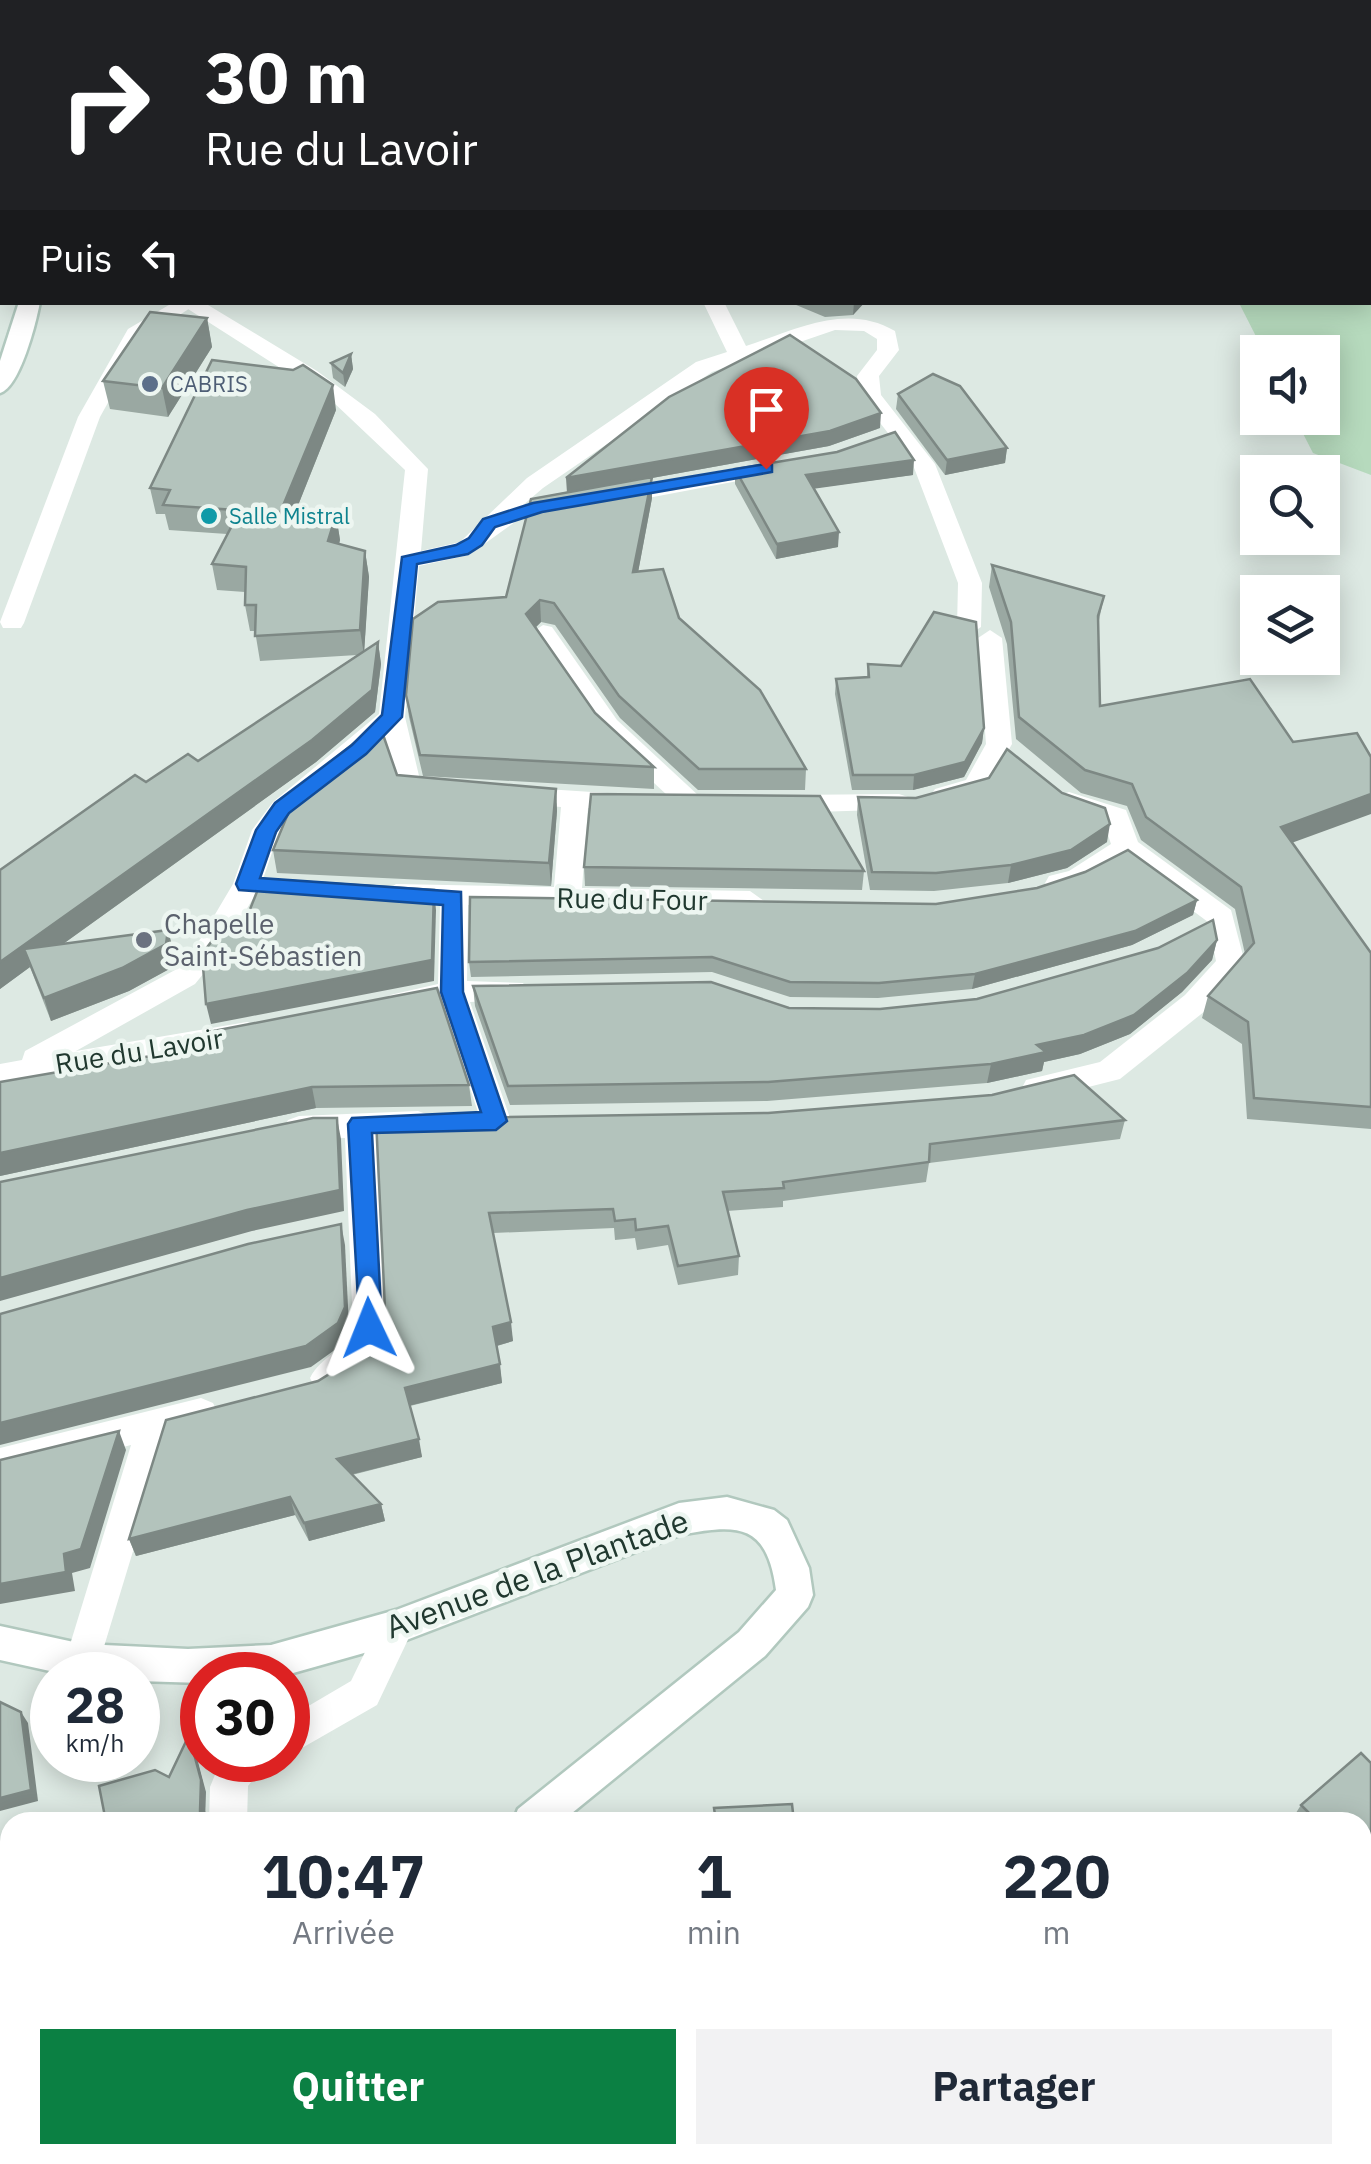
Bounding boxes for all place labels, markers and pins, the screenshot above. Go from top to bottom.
pin [724,367,809,470]
place label: CABRIS [170,369,248,398]
marker: CABRIS [139,373,161,395]
place label: Salle Mistral [229,501,350,530]
marker: Salle Mistral [198,505,220,527]
place label: Chapelle Saint-Sébastien [164,905,362,974]
marker: Chapelle Saint-Sébastien [133,929,155,951]

